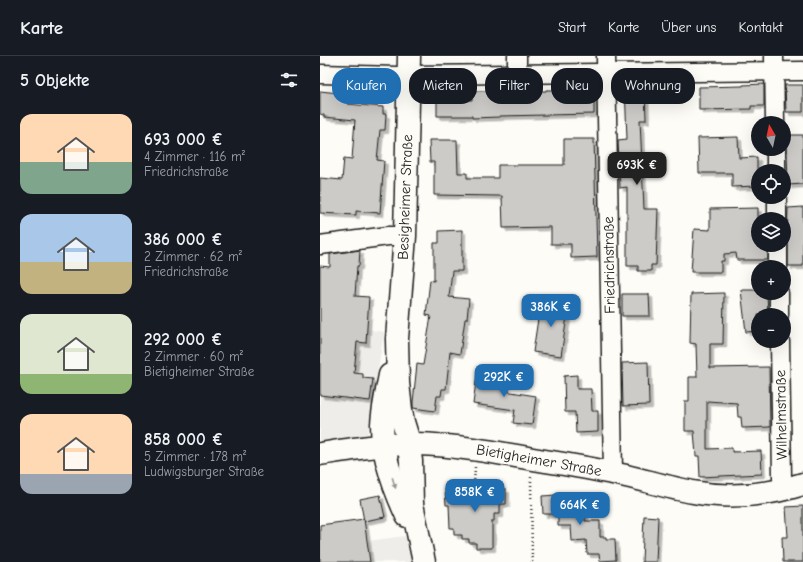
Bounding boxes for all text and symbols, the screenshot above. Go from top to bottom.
text: Karte [20,17,63,39]
text: Start [558,19,586,36]
text: Karte [608,19,639,36]
text: Über uns [661,19,716,36]
text: Kontakt [738,19,783,36]
chip: Kaufen [332,68,401,104]
chip: Mieten [409,68,477,104]
chip: Filter [485,68,543,104]
chip: Neu [551,68,603,104]
chip: Wohnung [611,68,695,104]
icon: filters [278,69,300,91]
text: 5 Objekte [20,71,89,90]
north arrow [751,116,791,156]
map controls [751,116,791,348]
icon: home [52,130,100,178]
text: 693 000 € [144,130,223,149]
street label: Besigheimer Straße [394,133,416,260]
text: 4 Zimmer · 116 m² [144,149,245,164]
pin: 693K € [604,152,670,186]
text: 693K € [617,157,657,172]
text: Friedrichstraße [144,164,228,179]
button: locate [751,164,791,204]
button: layers [751,212,791,252]
street label: Friedrichstraße [599,216,619,314]
icon: home [52,230,100,278]
text: 386 000 € [144,230,223,249]
text: 2 Zimmer · 62 m² [144,249,242,264]
button: + [751,260,791,300]
text: Friedrichstraße [144,264,228,279]
pin: 386K € [518,294,584,328]
text: 386K € [531,299,571,314]
button: − [751,308,791,348]
icon: home [52,330,100,378]
text: 292 000 € [144,330,223,349]
text: 2 Zimmer · 60 m² [144,349,243,364]
text: Bietigheimer Straße [144,364,254,379]
pin: 292K € [471,364,537,398]
text: 292K € [484,369,524,384]
street label: Wilhelmstraße [771,369,791,460]
icon: home [52,430,100,478]
text: 858 000 € [144,430,223,449]
street label: Bietigheimer Straße [475,440,604,480]
text: 5 Zimmer · 178 m² [144,449,246,464]
text: Ludwigsburger Straße [144,464,264,479]
one-way arrow [391,477,397,489]
pin: 858K € [442,479,508,513]
text: 858K € [454,484,496,499]
pin: 664K € [547,492,613,526]
text: 664K € [560,497,600,512]

